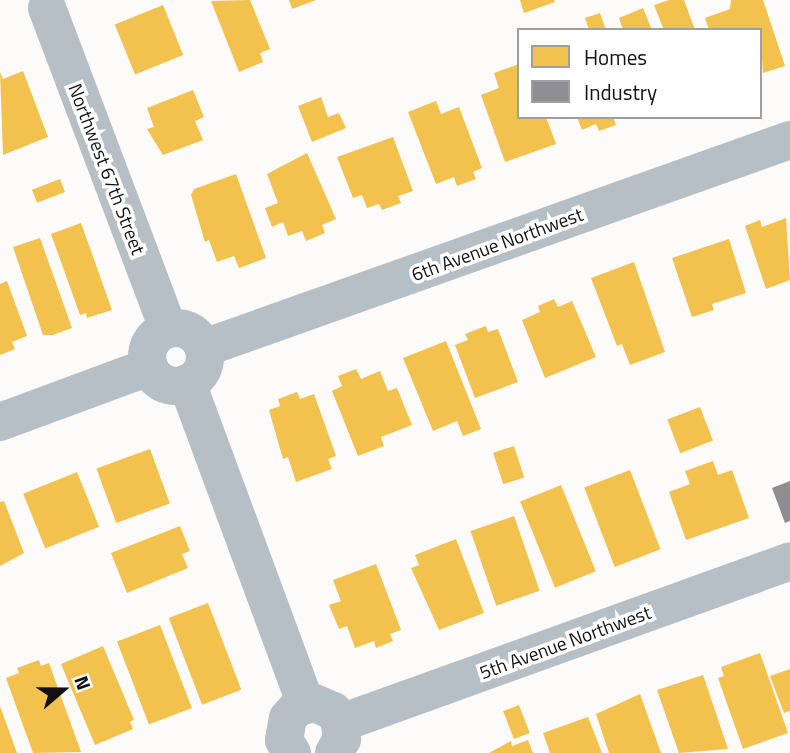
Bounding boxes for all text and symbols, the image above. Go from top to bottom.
legend [517,28,762,119]
text: Homes [584,41,647,73]
text: Industry [584,76,657,108]
street label: Northwest 67th Street [64,80,150,258]
street label: 6th Avenue Northwest [408,202,586,286]
street label: 5th Avenue Northwest [476,600,654,684]
north arrow [28,655,98,725]
text: N [67,671,99,694]

